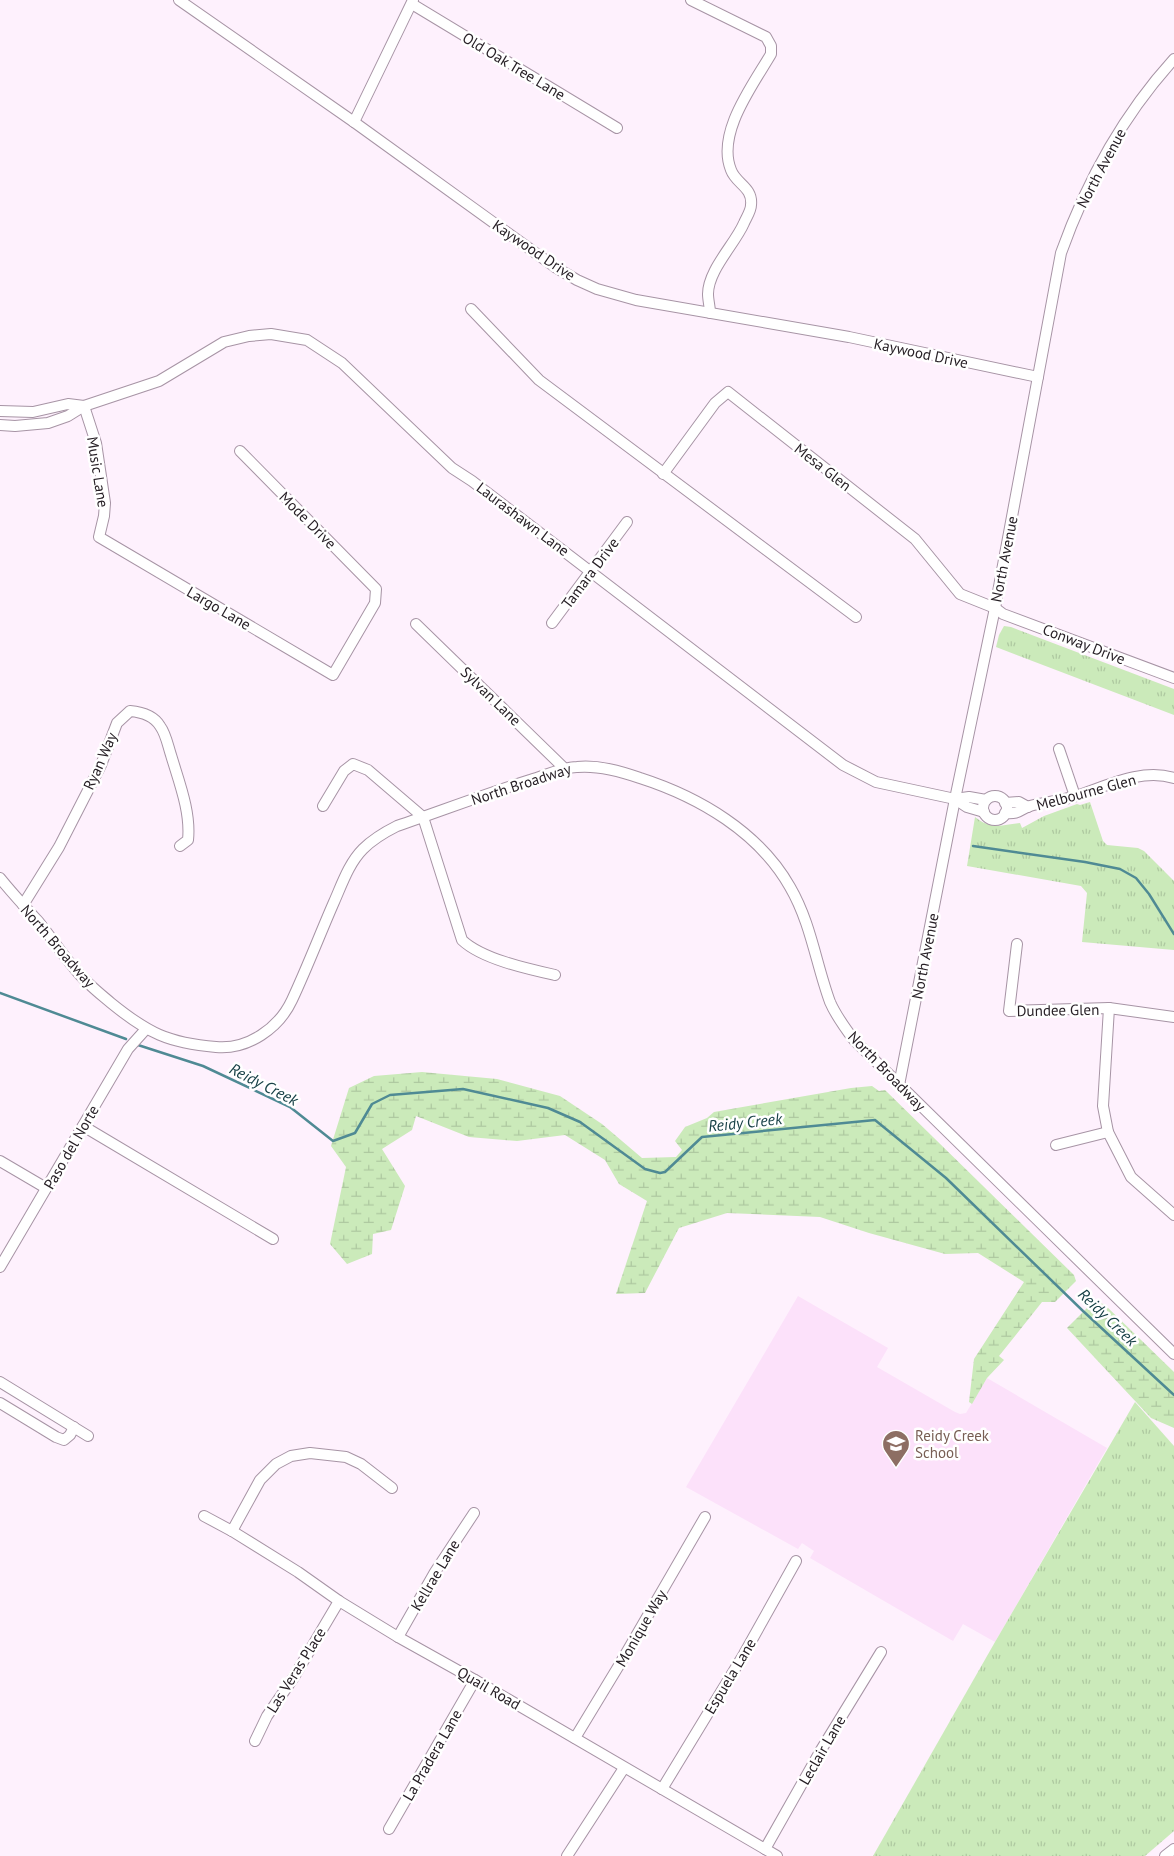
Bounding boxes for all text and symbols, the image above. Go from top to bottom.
street label: Old Oak Tree Lane [459,28,569,104]
street label: North Avenue [1072,125,1130,211]
street label: Kaywood Drive [489,215,579,285]
street label: Kaywood Drive [872,334,970,372]
street label: Music Lane [83,435,113,509]
street label: Mesa Glen [791,439,855,495]
street label: Laurashawn Lane [473,478,573,560]
street label: Mode Drive [275,487,341,553]
street label: North Avenue [986,514,1022,604]
street label: Tamara Drive [557,534,623,612]
street label: Largo Lane [184,582,254,634]
street label: Conway Drive [1040,620,1128,668]
street label: Sylvan Lane [457,662,525,730]
street label: Ryan Way [79,729,121,793]
street label: North Broadway [469,759,573,809]
street label: Melbourne Glen [1034,770,1138,814]
street label: North Broadway [17,901,99,991]
street label: North Avenue [907,911,943,1001]
street label: Dundee Glen [1017,1000,1099,1020]
street label: North Broadway [844,1027,930,1115]
water label: Reidy Creek [226,1058,302,1110]
street label: Paso del Norte [39,1102,103,1192]
water label: Reidy Creek [707,1108,784,1136]
water label: Reidy Creek [1074,1284,1142,1351]
place label: Reidy Creek School [915,1426,990,1462]
school or university icon: Reidy Creek School [881,1429,911,1468]
street label: Kellrae Lane [406,1536,464,1614]
street label: Monique Way [611,1586,671,1670]
street label: Las Veras Place [262,1624,330,1716]
street label: Espuela Lane [700,1635,760,1717]
street label: Quail Road [454,1662,524,1714]
street label: La Pradera Lane [398,1706,466,1804]
street label: Leclair Lane [795,1712,849,1788]

